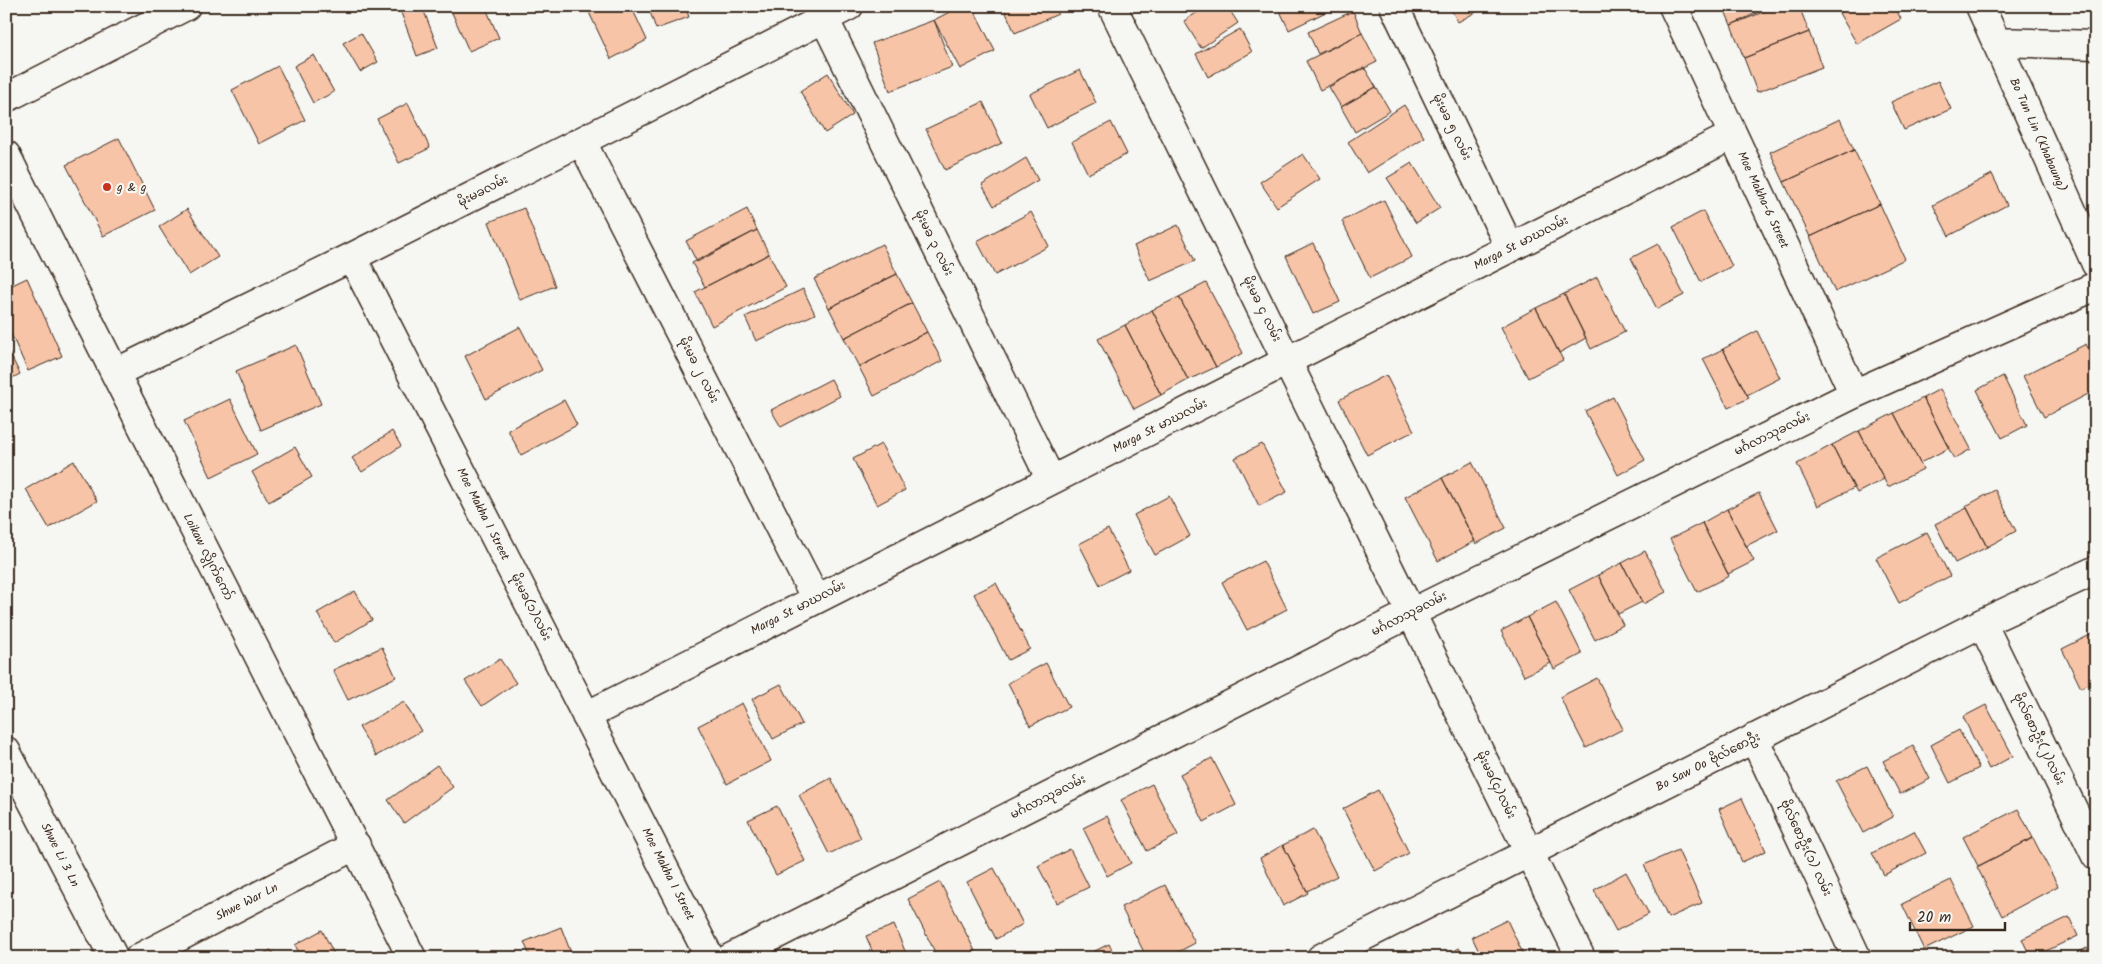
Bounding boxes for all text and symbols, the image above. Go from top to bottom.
street label: Bo Tun Lin (Khabaung) [2004,75,2072,195]
street label: မိုးမခ ၅ လမ်း [1428,90,1476,164]
street label: Moe Makha-6 Street [1732,148,1794,252]
street label: မိုးမခလမ်း [455,170,511,212]
place label: g & g [116,178,147,197]
marker: g & g [101,181,113,193]
street label: မိုးမခ ၃ လမ်း [910,207,958,279]
street label: Marga St မာဃလမ်း [1470,211,1572,275]
street label: မိုးမခ ၄ လမ်း [1238,273,1286,345]
street label: မိုးမခ ၂ လမ်း [674,334,724,406]
street label: Marga St မာဃလမ်း [1109,394,1211,458]
street label: မင်္ဂလာသုခလမ်း [1731,407,1813,461]
street label: Moe Makha 1 Street [451,464,515,564]
street label: Loikaw လွိုက်ကော် [178,510,238,604]
street label: မိုးမခ(၁)လမ်း [506,570,556,644]
street label: Marga St မာဃလမ်း [747,576,849,640]
street label: မင်္ဂလာသုခလမ်း [1368,587,1450,641]
street label: ဗိုလ်စောဦး(၂)လမ်း [2008,690,2070,788]
street label: Bo Saw Oo ဗိုလ်စောဦး [1652,727,1764,797]
street label: မိုးမခ(၄)လမ်း [1471,748,1521,822]
street label: မင်္ဂလာသုခလမ်း [1007,770,1089,824]
street label: ဗိုလ်စောဦး(၁) လမ်း [1775,797,1837,899]
street label: Shwe Li 3 Ln [36,820,84,890]
street label: Moe Makha 1 Street [636,824,700,924]
street label: Shwe War Ln [212,878,282,926]
scale bar [1910,899,2004,931]
text: 20 m [1917,906,1951,930]

